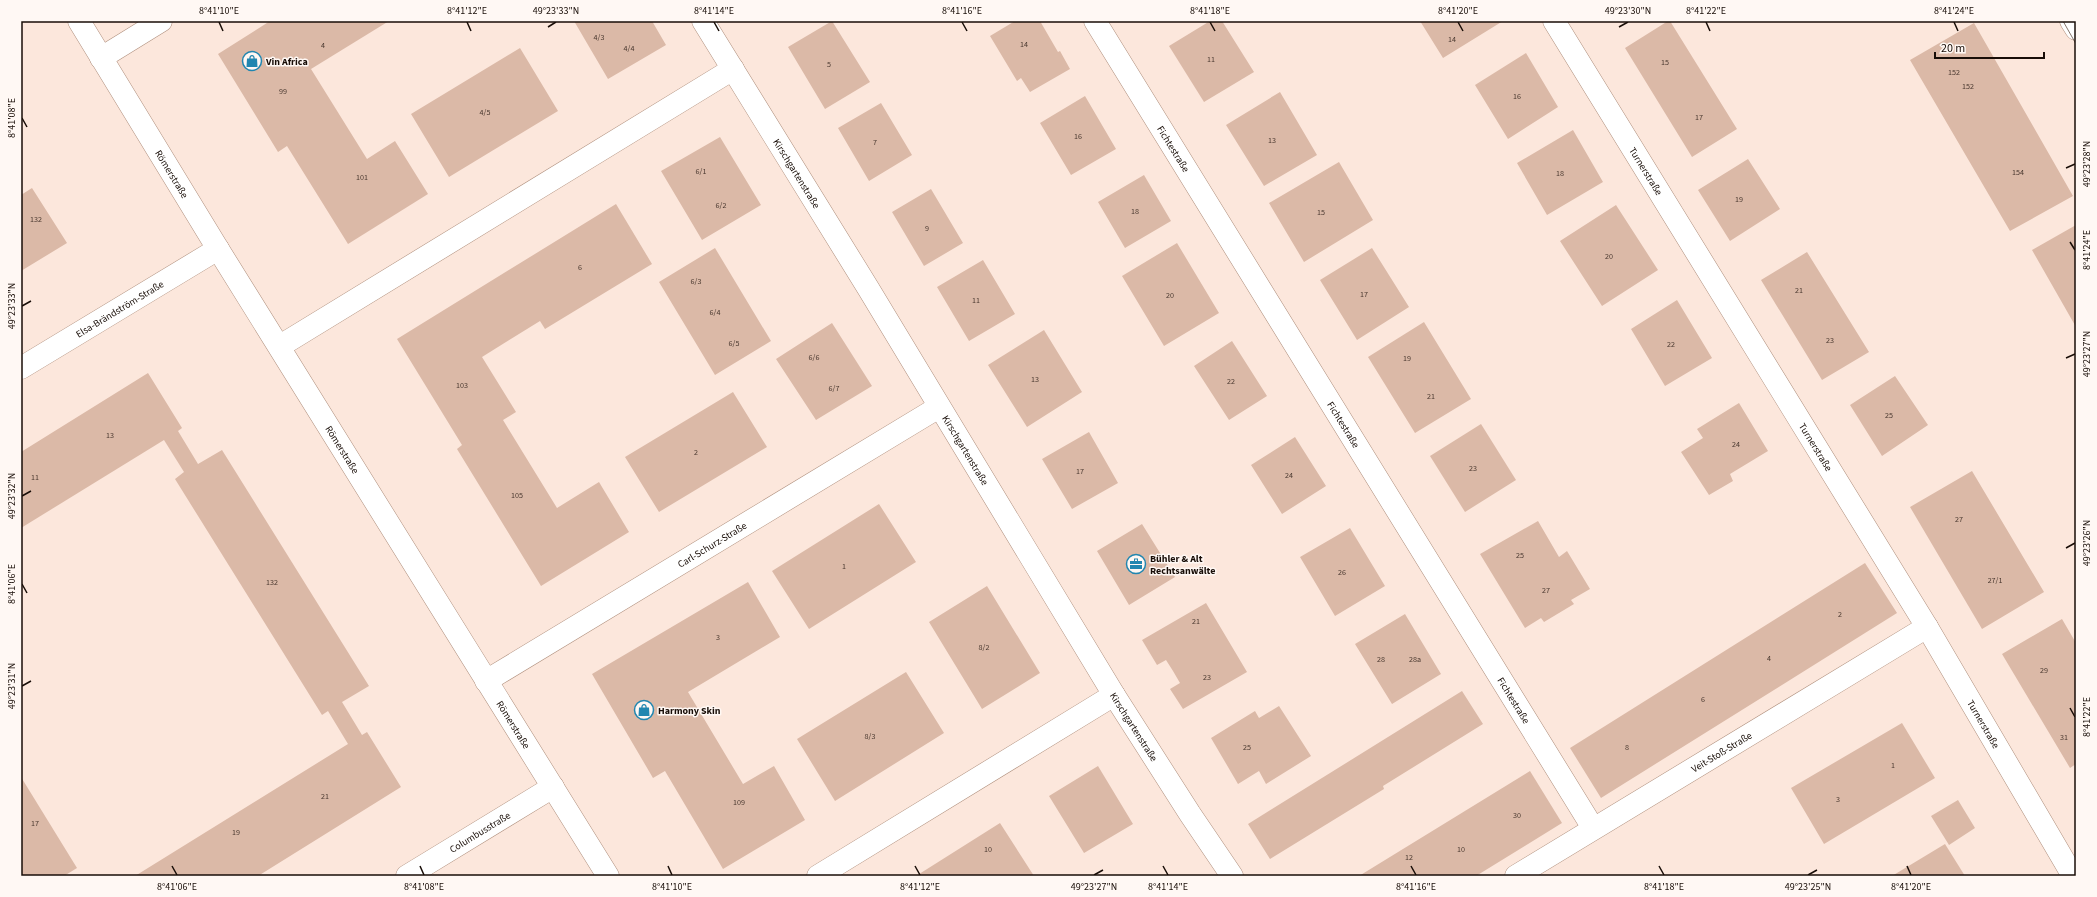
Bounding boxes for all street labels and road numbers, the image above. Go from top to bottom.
street label: Fichtestraße [1153,123,1193,175]
street label: Kirschgartenstraße [769,136,823,211]
street label: Turnerstraße [1625,145,1666,198]
street label: Römerstraße [151,148,191,201]
street label: Elsa-Brändström-Straße [73,277,167,341]
street label: Fichtestraße [1323,399,1363,451]
street label: Kirschgartenstraße [938,413,992,488]
street label: Turnerstraße [1795,421,1835,474]
street label: Römerstraße [322,423,362,477]
street label: Carl-Schurz-Straße [675,519,750,572]
street label: Fichtestraße [1494,675,1533,726]
street label: Kirschgartenstraße [1106,690,1161,764]
street label: Römerstraße [493,698,533,752]
street label: Turnerstraße [1963,698,2003,751]
street label: Veit-Stoß-Straße [1689,729,1755,776]
street label: Columbusstraße [447,809,513,857]

